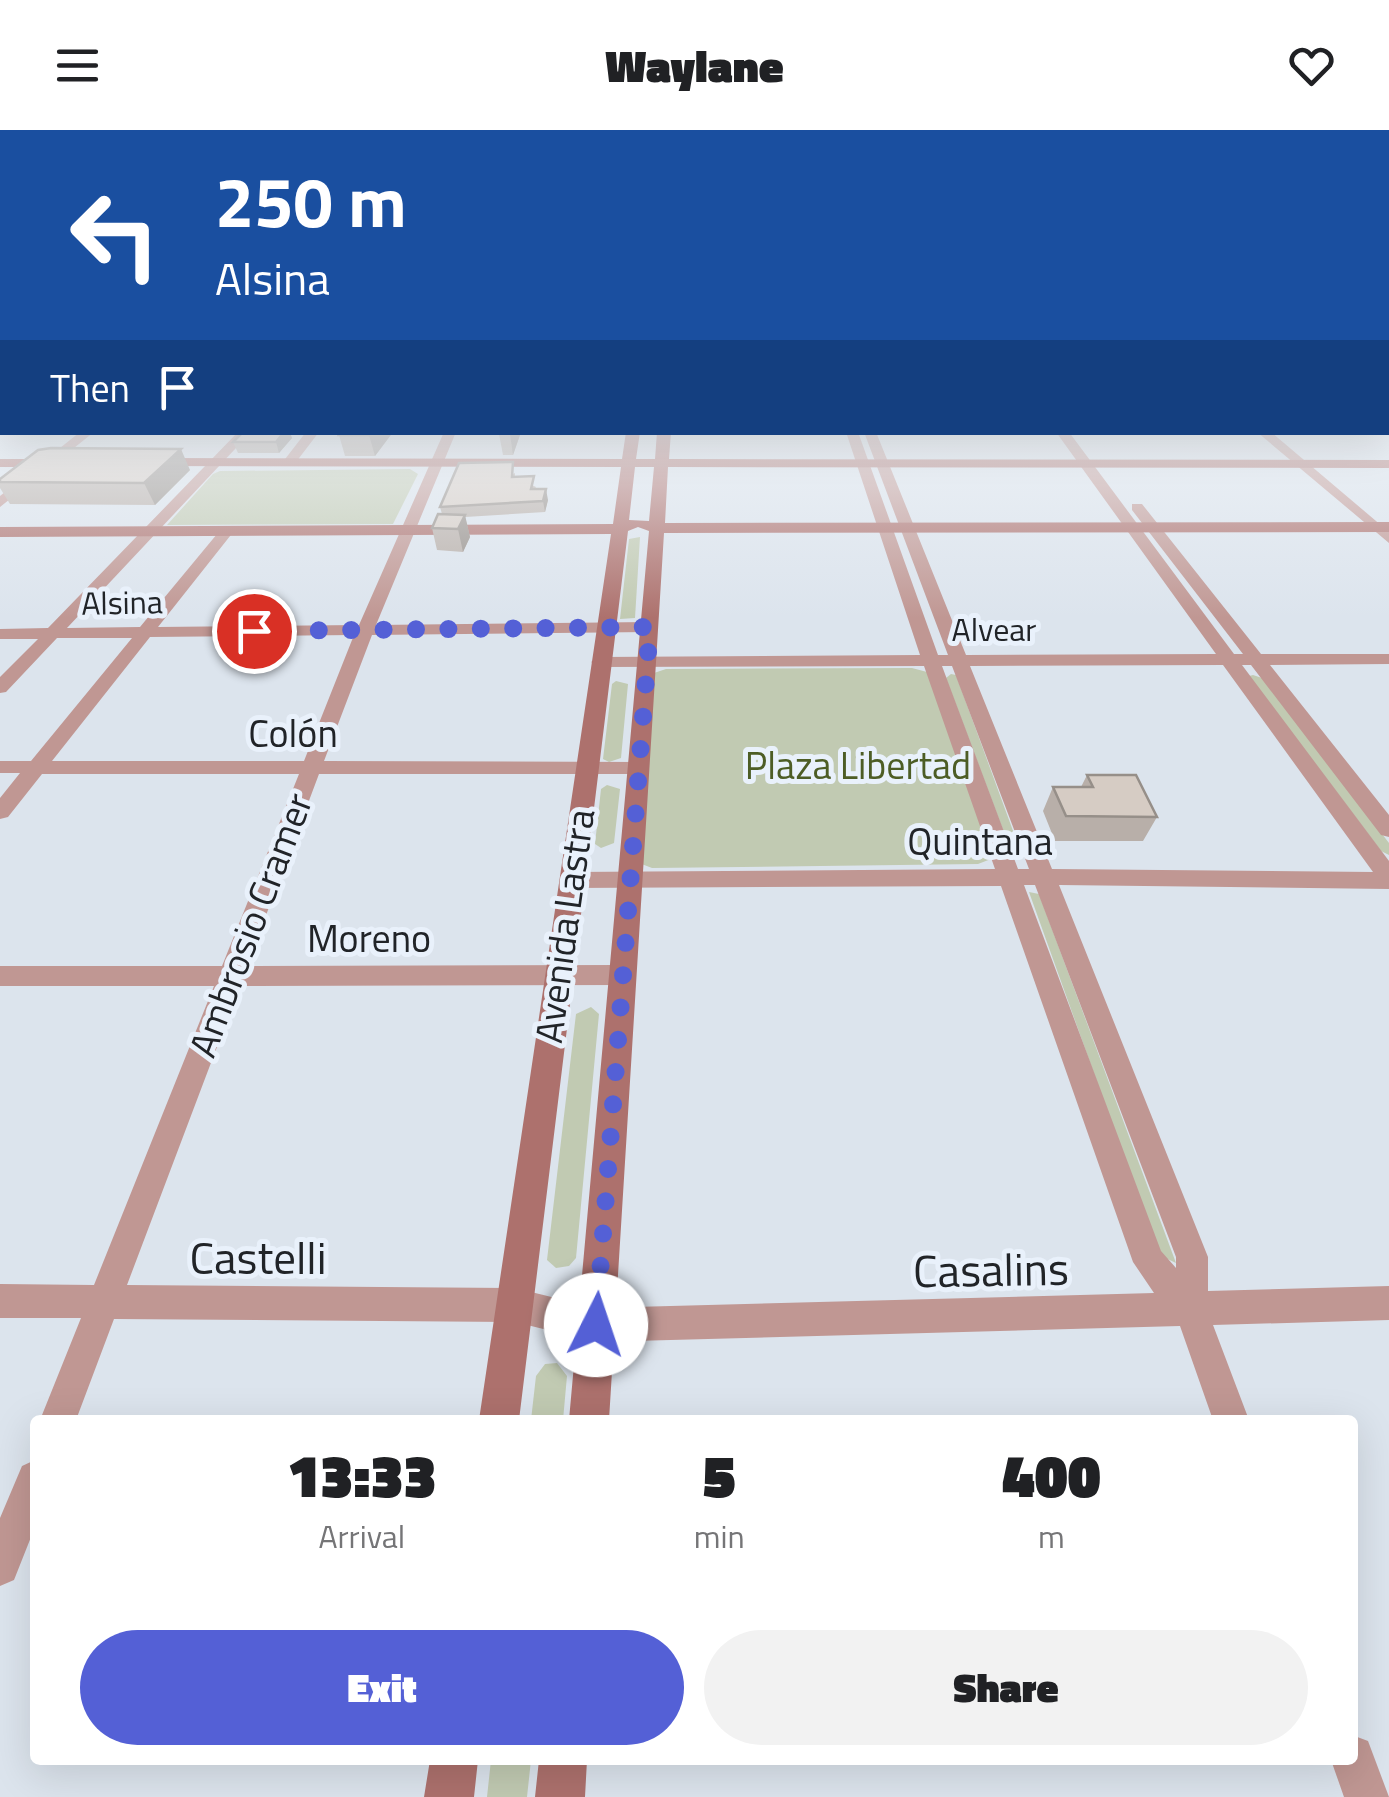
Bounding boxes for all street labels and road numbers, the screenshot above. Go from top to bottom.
street label: Alsina [81,577,163,627]
street label: Alvear [952,605,1036,653]
street label: Colón [248,704,338,762]
street label: Ambrosio Cramer [173,784,327,1065]
street label: Avenida Lastra [519,805,609,1047]
street label: Quintana [907,812,1053,870]
street label: Moreno [307,909,431,967]
street label: Castelli [189,1223,327,1291]
street label: Casalins [912,1234,1069,1304]

